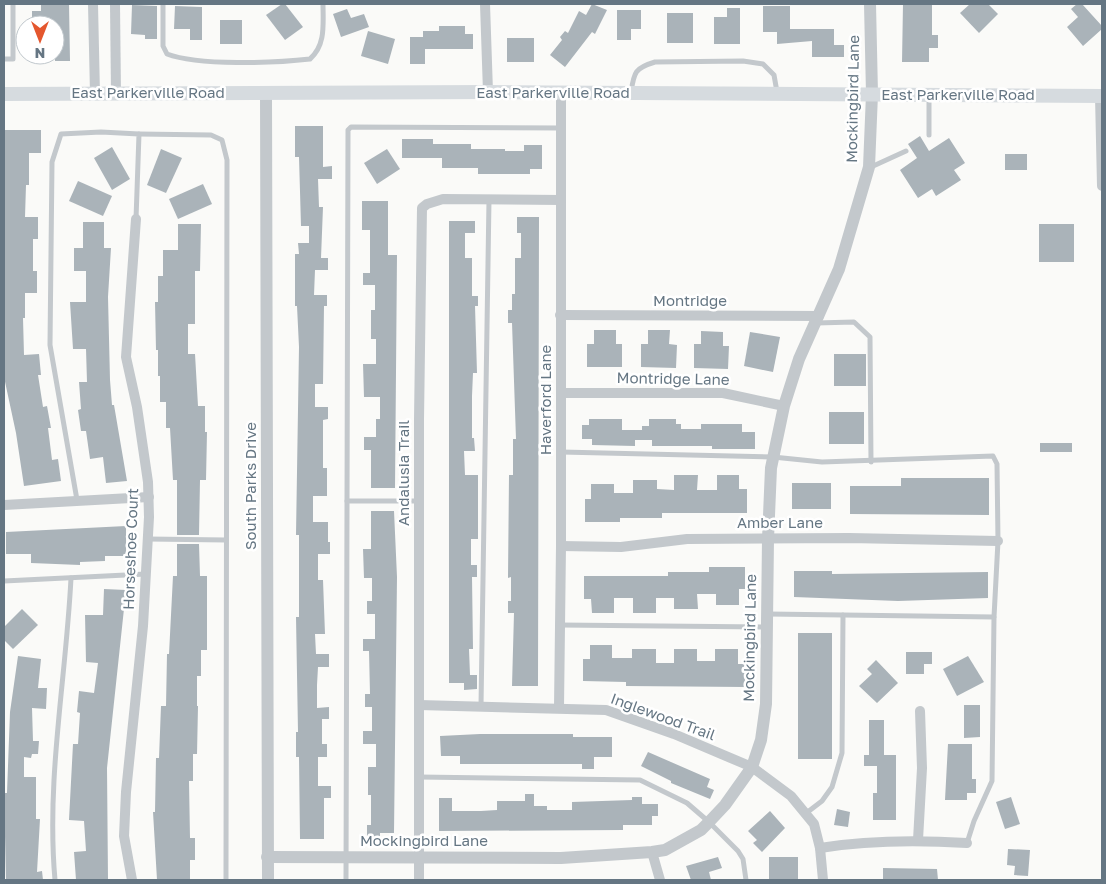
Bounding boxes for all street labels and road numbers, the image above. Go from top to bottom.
street label: Mockingbird Lane [842,35,862,163]
street label: East Parkerville Road [71,83,225,101]
street label: East Parkerville Road [476,83,630,101]
street label: East Parkerville Road [881,85,1035,103]
street label: Montridge [653,291,727,309]
street label: Haverford Lane [536,344,554,455]
street label: Montridge Lane [616,368,730,388]
street label: Andalusia Trail [394,420,412,526]
street label: South Parks Drive [241,422,259,550]
street label: Horseshoe Court [119,488,141,610]
street label: Amber Lane [737,513,823,531]
street label: Mockingbird Lane [739,574,759,702]
street label: Inglewood Trail [608,689,718,743]
street label: Mockingbird Lane [360,831,488,849]

